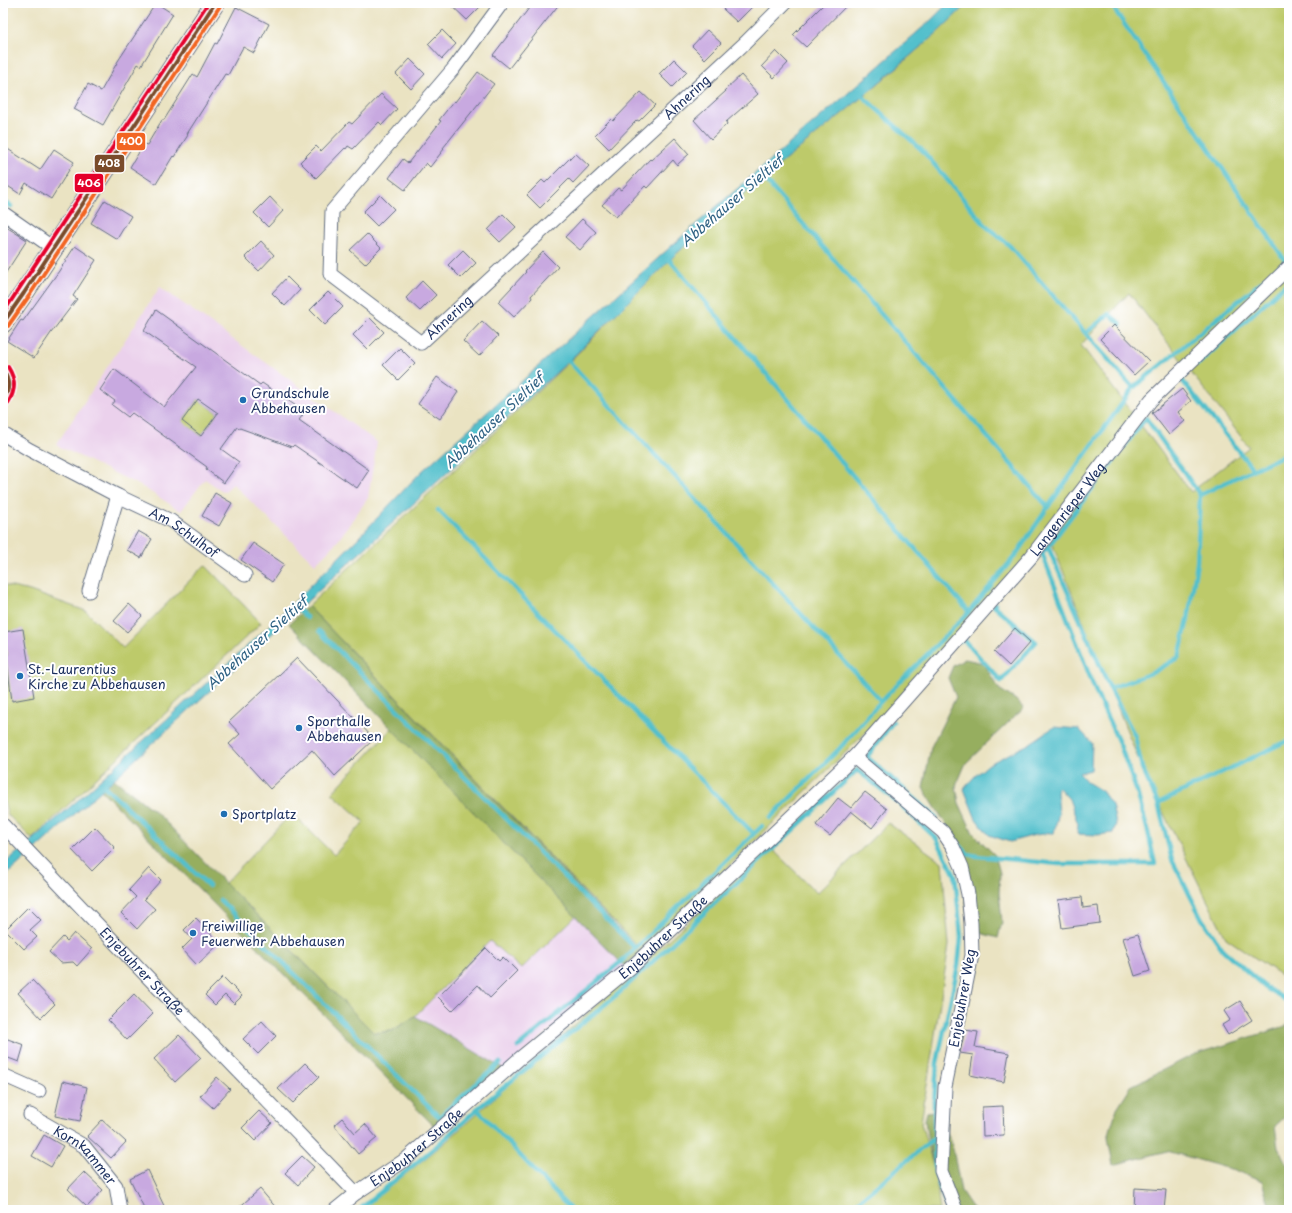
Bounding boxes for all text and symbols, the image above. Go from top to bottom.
street label: Ahnering [659,70,714,123]
line badge: 400 [116,132,146,151]
text: 400 [119,132,143,149]
water label: Abbehauser Sieltief [676,147,791,251]
line badge: 408 [94,154,125,173]
text: 408 [98,154,120,171]
line badge: 406 [74,173,104,193]
text: 406 [77,174,101,191]
street label: Ahnering [421,290,476,343]
water label: Abbehauser Sieltief [439,366,551,473]
place label: Grundschule Abbehausen [251,383,329,417]
marker: Grundschule Abbehausen [238,395,248,405]
street label: Langenrieper Weg [1025,458,1109,560]
street label: Am Schulhof [146,502,223,562]
water label: Abbehauser Sieltief [201,588,315,694]
place label: St.-Laurentius Kirche zu Abbehausen [28,659,166,693]
marker: St.-Laurentius Kirche zu Abbehausen [15,671,25,681]
place label: Sporthalle Abbehausen [307,711,382,745]
marker: Sporthalle Abbehausen [294,723,304,733]
place label: Sportplatz [232,804,296,823]
marker: Sportplatz [219,809,229,819]
street label: Enjebuhrer Straße [614,891,711,983]
place label: Freiwillige Feuerwehr Abbehausen [201,916,345,950]
street label: Enjebuhrer Straße [96,923,189,1019]
marker: Freiwillige Feuerwehr Abbehausen [188,928,198,938]
street label: Enjebuhrer Weg [943,947,980,1049]
street label: Enjebuhrer Straße [366,1103,467,1190]
street label: Kornkammer [50,1121,122,1189]

